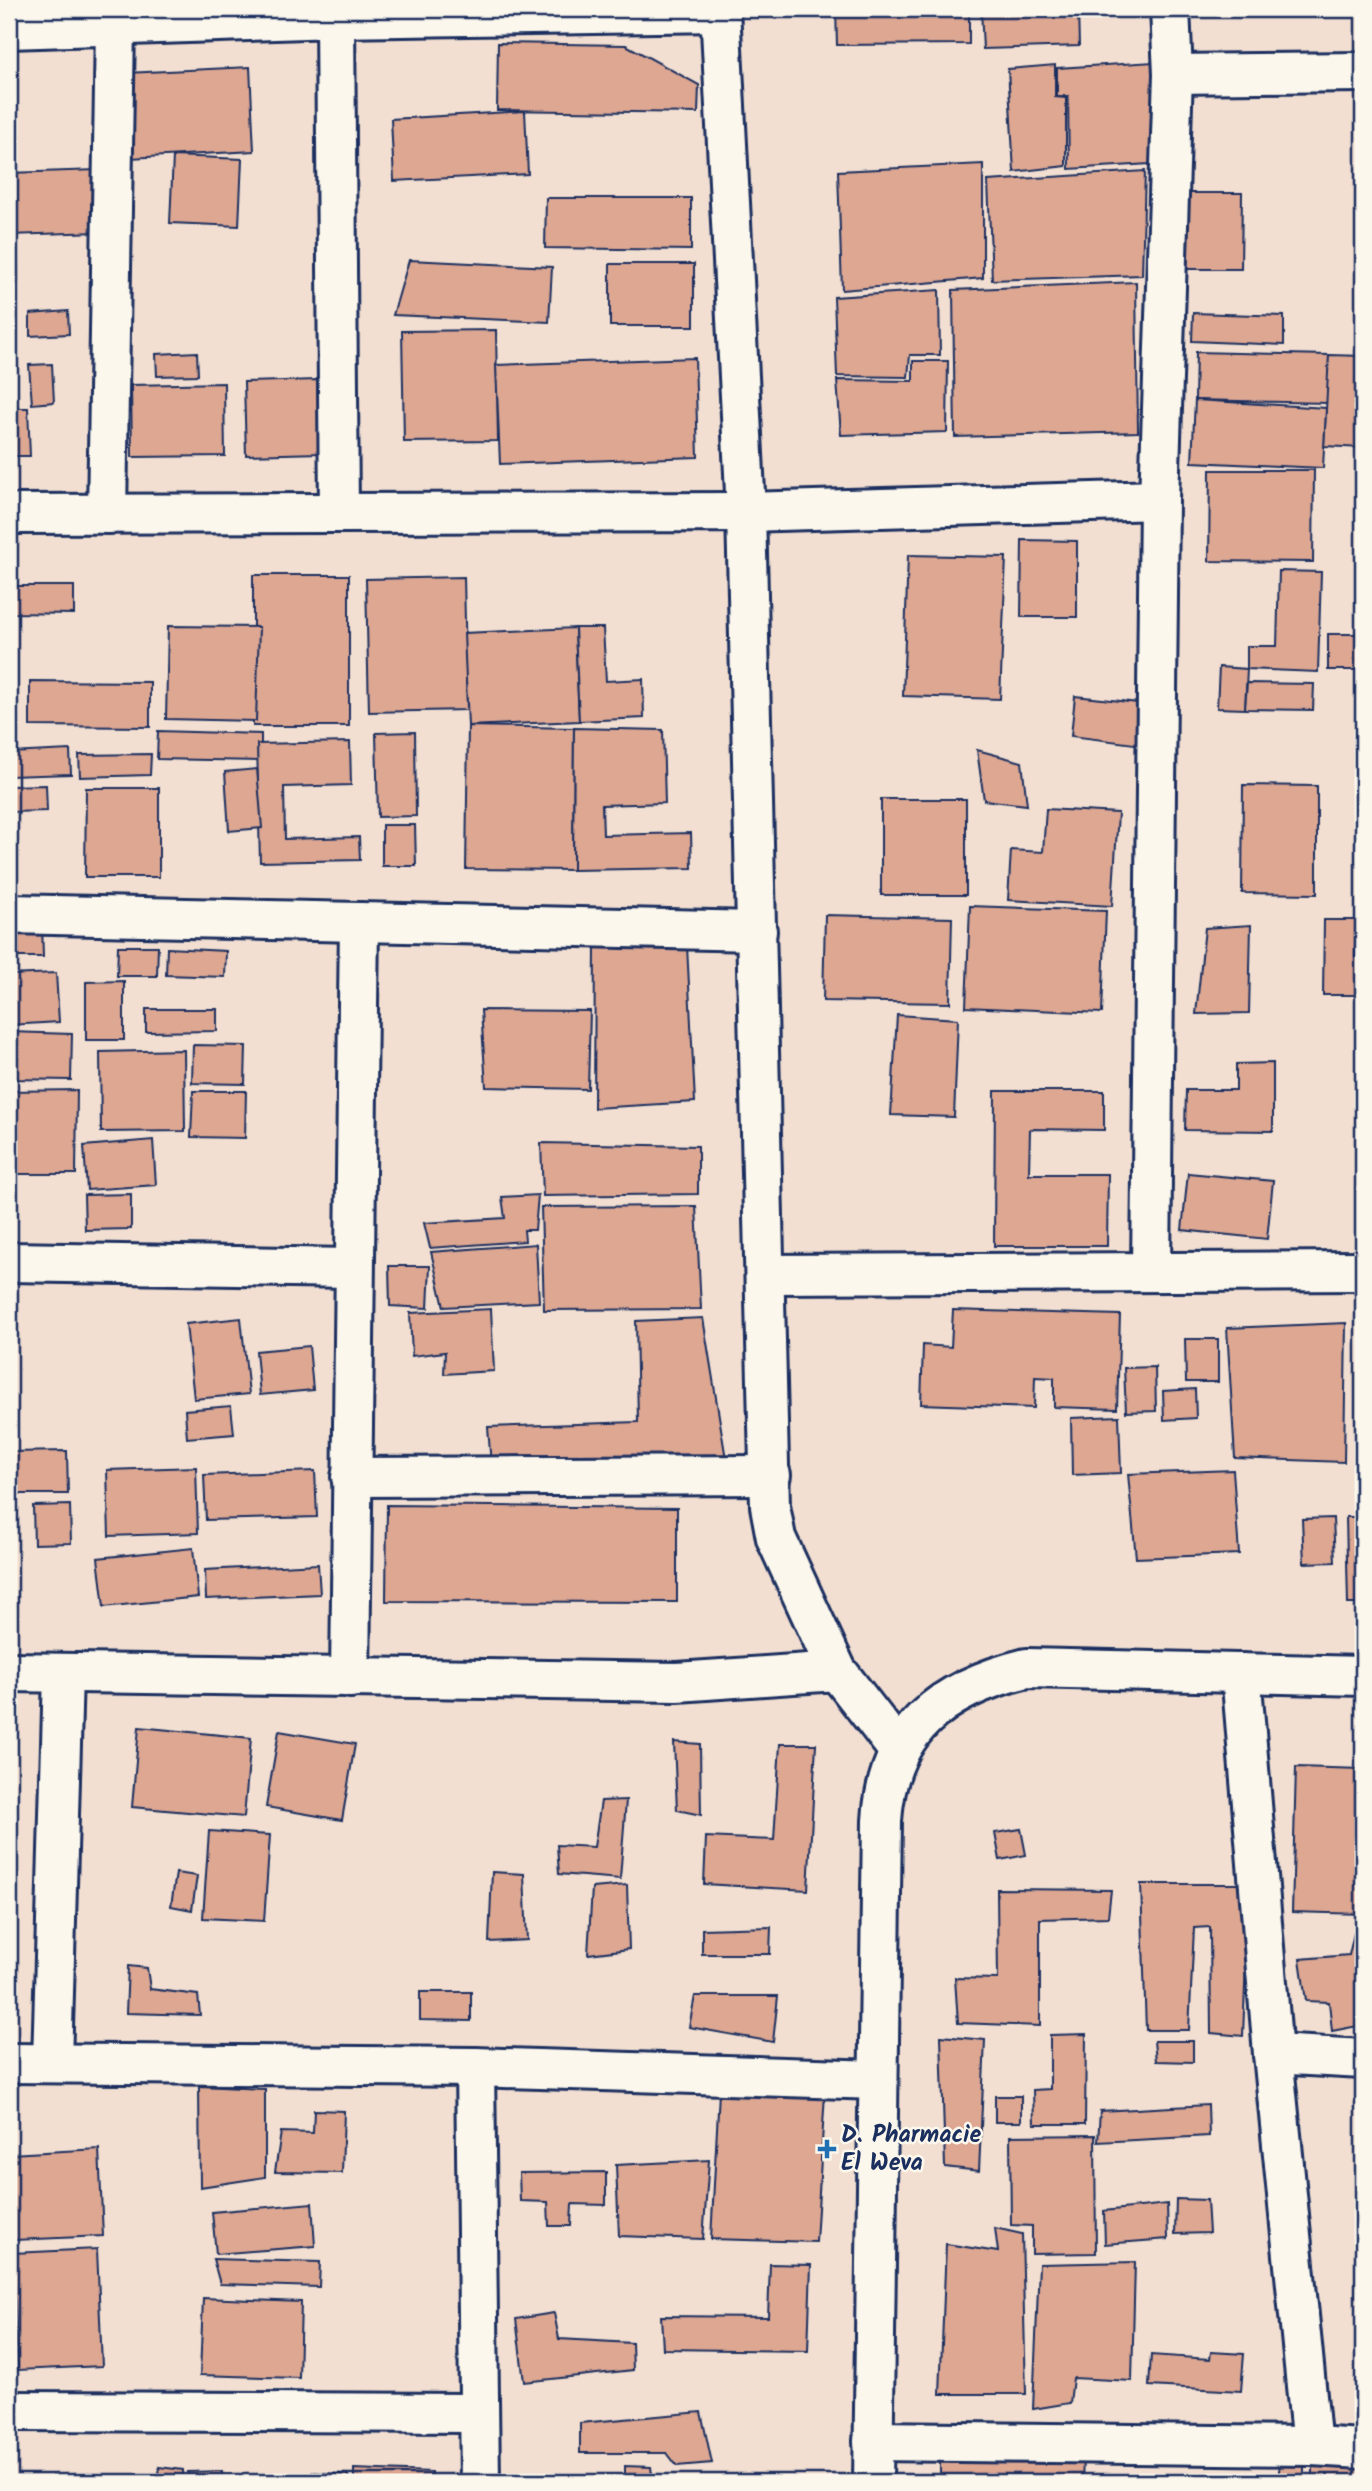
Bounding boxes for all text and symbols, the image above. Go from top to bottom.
place label: D. Pharmacie El Weva [841,2116,981,2183]
marker: D. Pharmacie El Weva [819,2141,835,2157]

